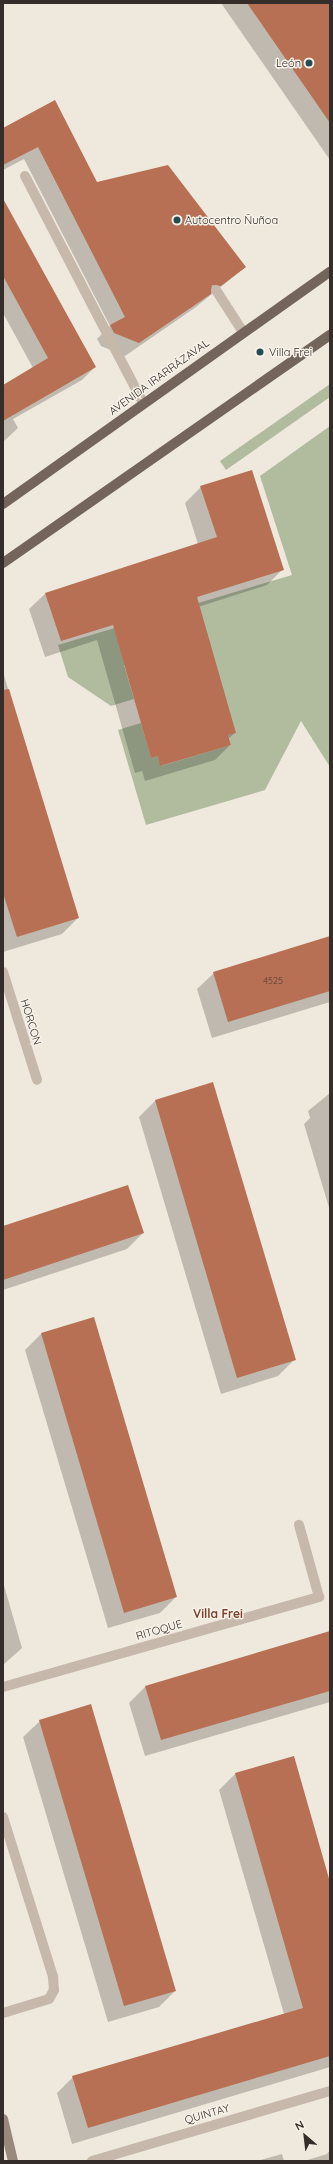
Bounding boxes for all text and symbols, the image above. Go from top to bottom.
place label: León [276,56,301,70]
marker: León [304,58,314,68]
place label: Autocentro Ñuñoa [185,213,278,227]
marker: Autocentro Ñuñoa [172,215,182,225]
street label: AVENIDA IRARRÁZAVAL [106,336,212,418]
place label: Villa Frei [269,345,312,359]
marker: Villa Frei [254,346,266,358]
house number: 4525 [263,976,283,986]
street label: HORCON [18,997,44,1047]
district label: Villa Frei [193,1607,243,1621]
street label: RITOQUE [134,1617,184,1643]
street label: QUINTAY [183,2101,231,2127]
north arrow [285,2116,325,2156]
text: N [293,2117,306,2133]

